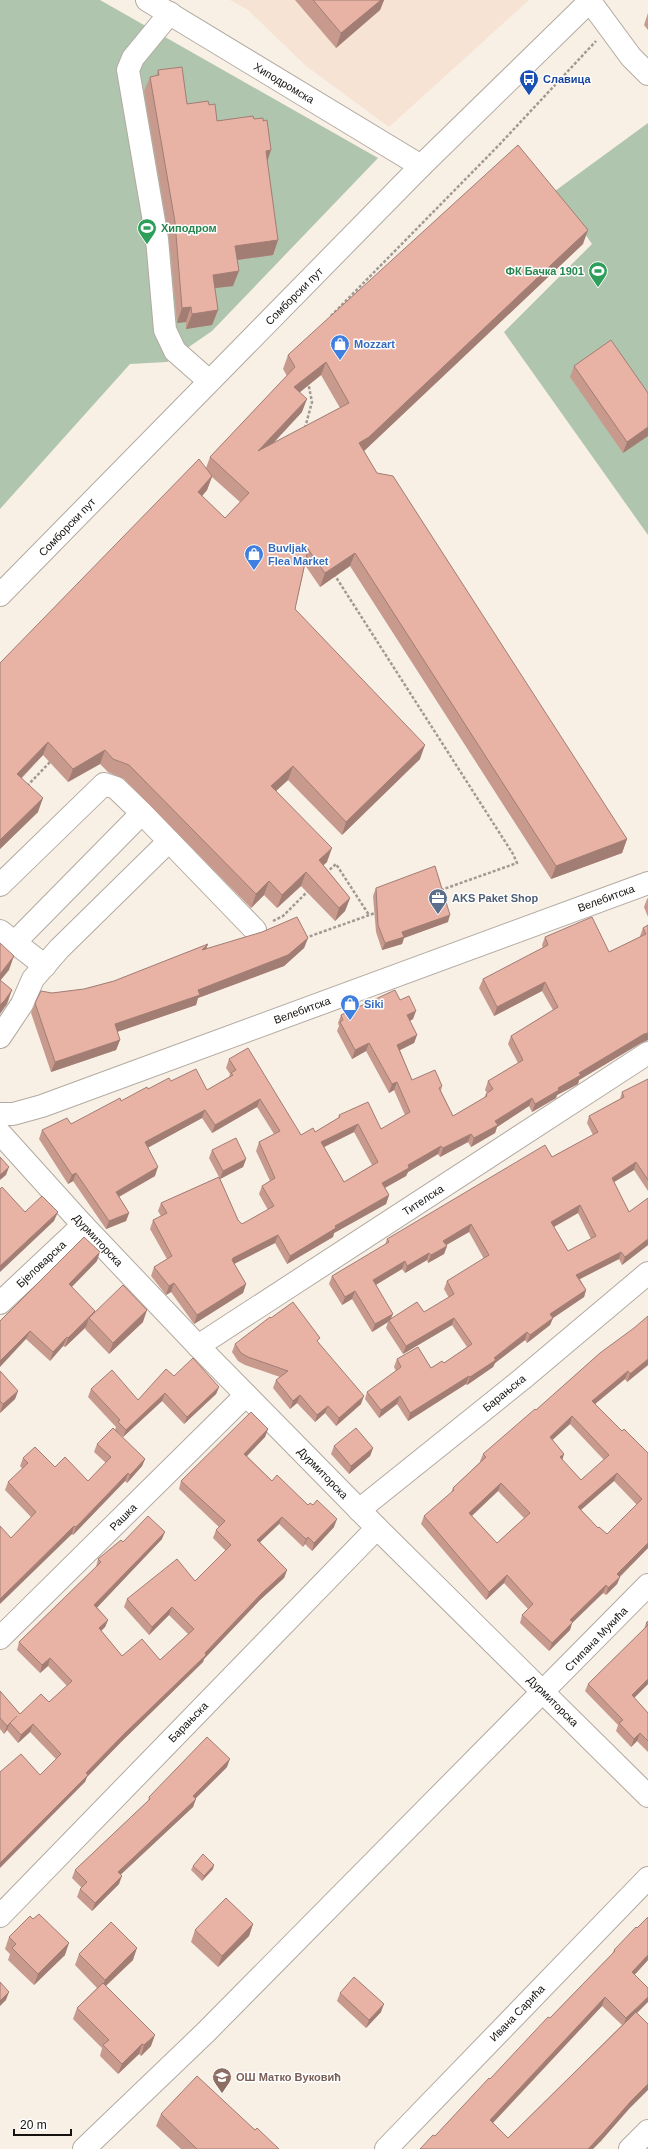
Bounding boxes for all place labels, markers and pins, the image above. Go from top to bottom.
bus stop icon: Славица [518,68,540,96]
place label: Славица [543,73,591,85]
sports icon: Хиподром [136,217,158,245]
place label: Хиподром [161,222,217,234]
sports icon: ФК Бачка 1901 [587,260,609,288]
place label: ФК Бачка 1901 [506,265,584,277]
shop icon: Mozzart [329,333,351,361]
place label: Mozzart [354,338,395,350]
place label: Buvljak Flea Market [268,542,329,567]
shop icon: Buvljak Flea Market [243,543,265,571]
office icon: AKS Paket Shop [427,887,449,915]
place label: AKS Paket Shop [452,892,538,904]
shop icon: Siki [339,993,361,1021]
place label: Siki [364,998,384,1010]
school or university icon: ОШ Матко Вуковић [211,2066,233,2094]
place label: ОШ Матко Вуковић [236,2071,341,2083]

